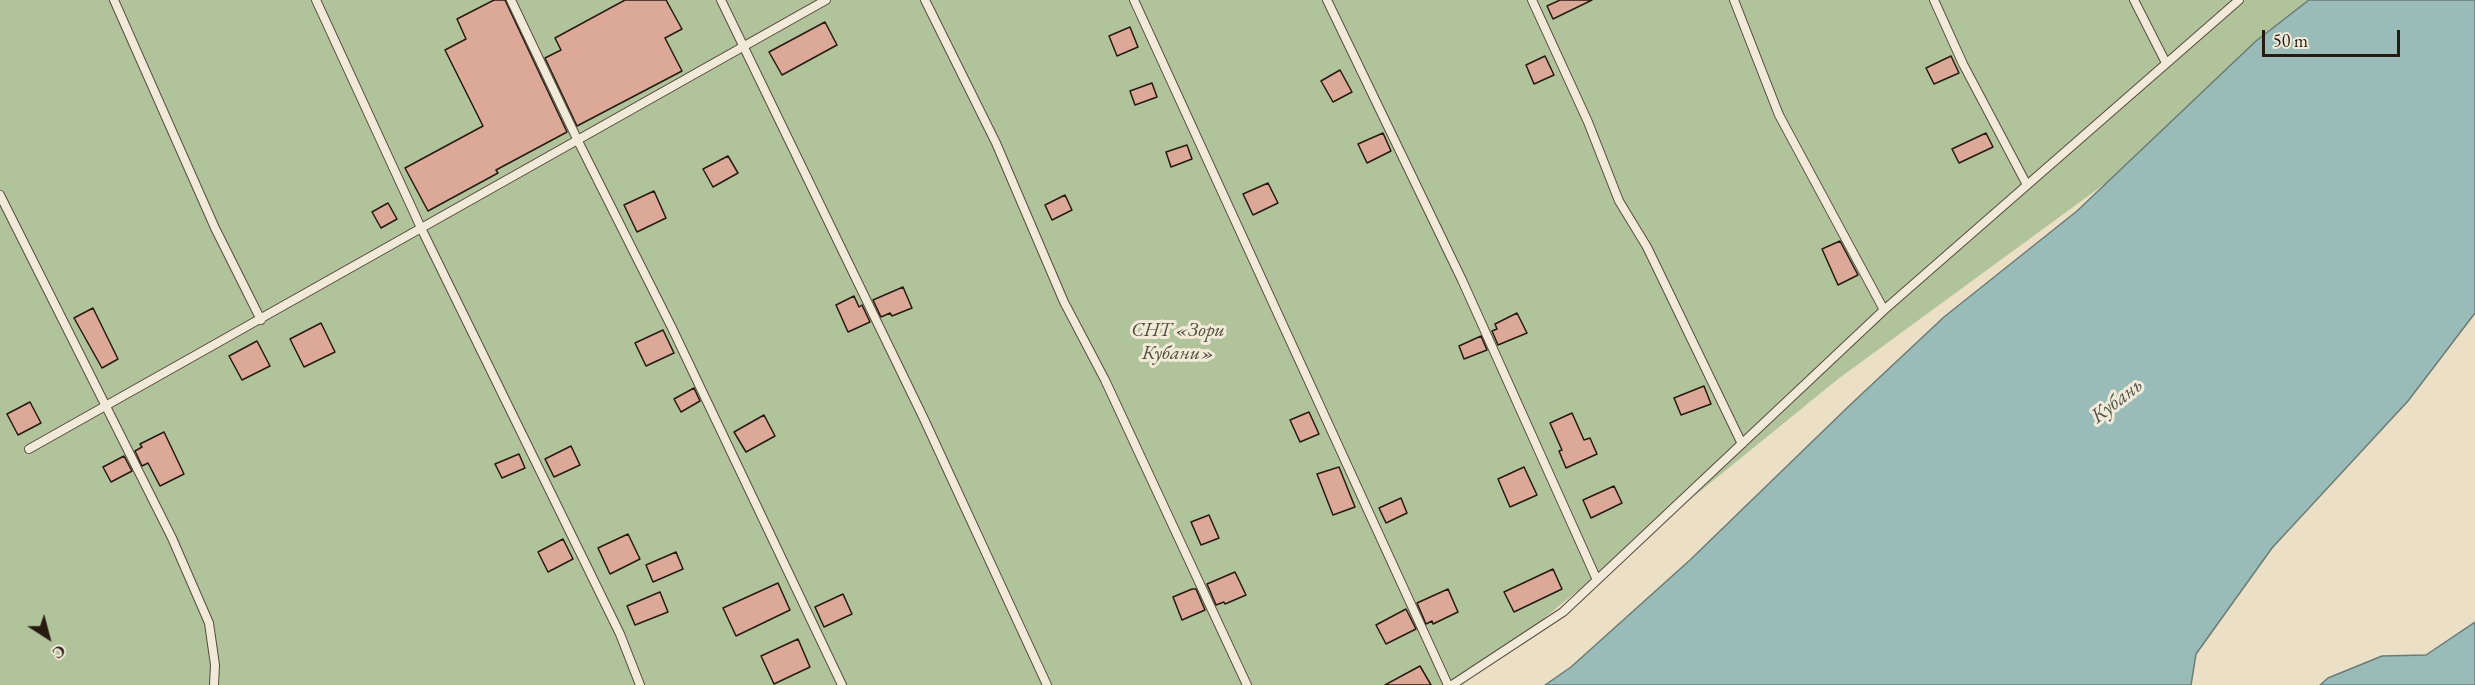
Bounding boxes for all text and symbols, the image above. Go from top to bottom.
scale bar [2265,18,2403,56]
text: 50 m [2273,29,2308,52]
park label: СНТ «Зори Кубани» [1131,319,1225,366]
water label: Кубань [2086,373,2148,429]
north arrow [18,607,78,667]
text: С [48,640,70,664]

